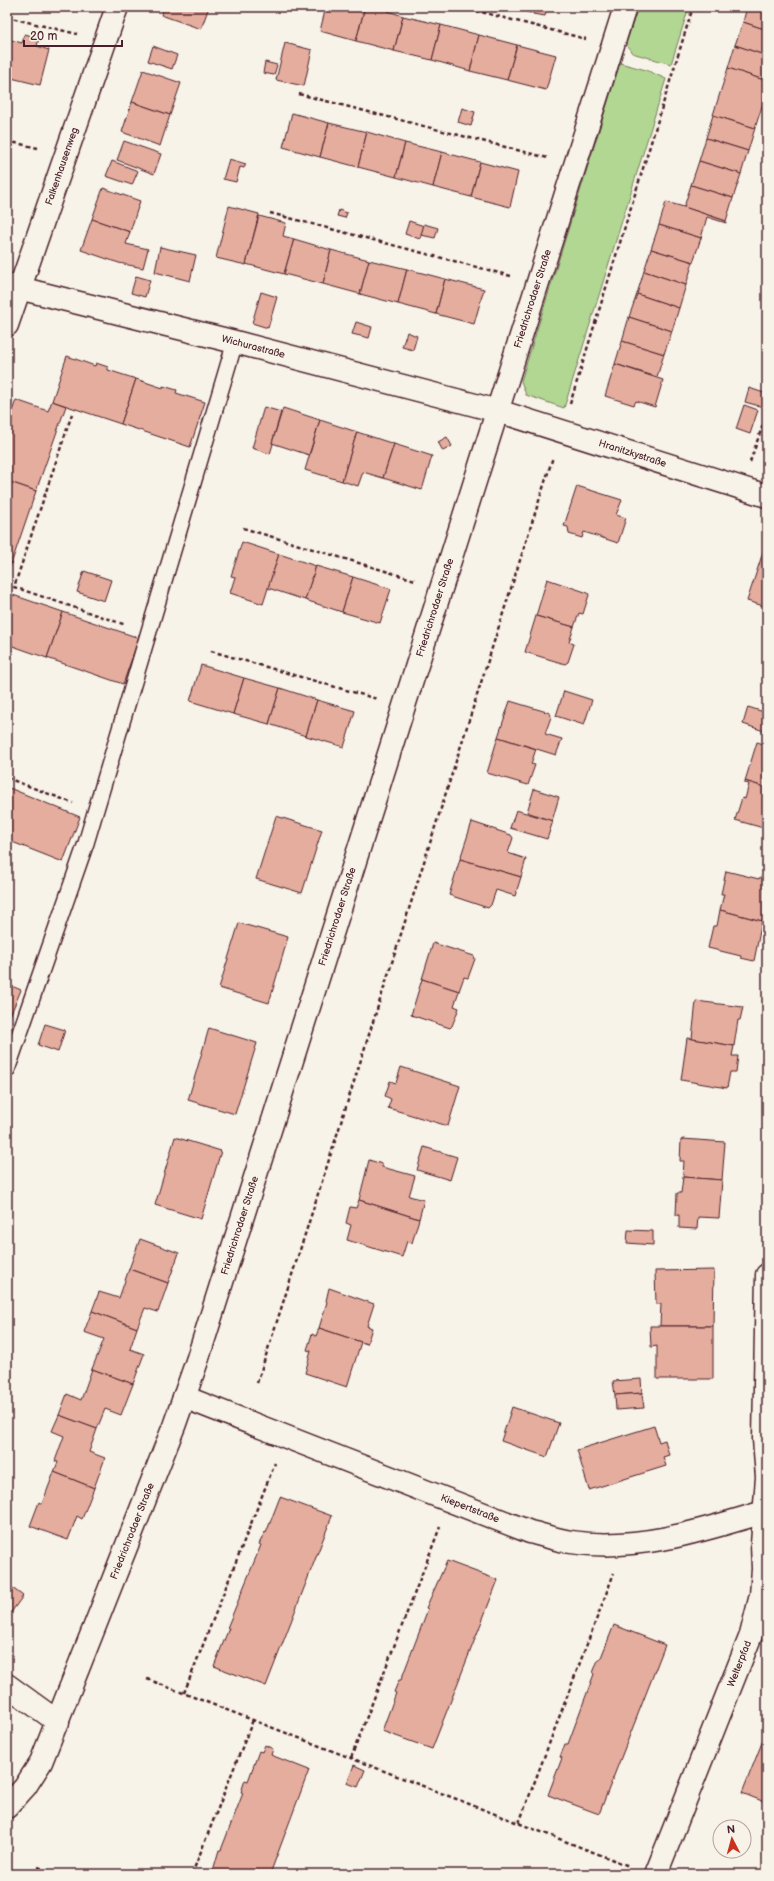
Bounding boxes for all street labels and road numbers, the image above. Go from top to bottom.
street label: Falkenhausenweg [43,126,81,207]
street label: Friedrichrodaer Straße [512,248,554,350]
street label: Wichurastraße [220,333,286,361]
street label: Hranitzkystraße [597,437,668,470]
street label: Friedrichrodaer Straße [414,557,456,658]
street label: Friedrichrodaer Straße [316,866,359,967]
street label: Friedrichrodaer Straße [219,1175,261,1276]
street label: Friedrichrodaer Straße [108,1481,157,1581]
street label: Kiepertstraße [439,1492,501,1525]
street label: Welterpfad [725,1639,754,1689]

